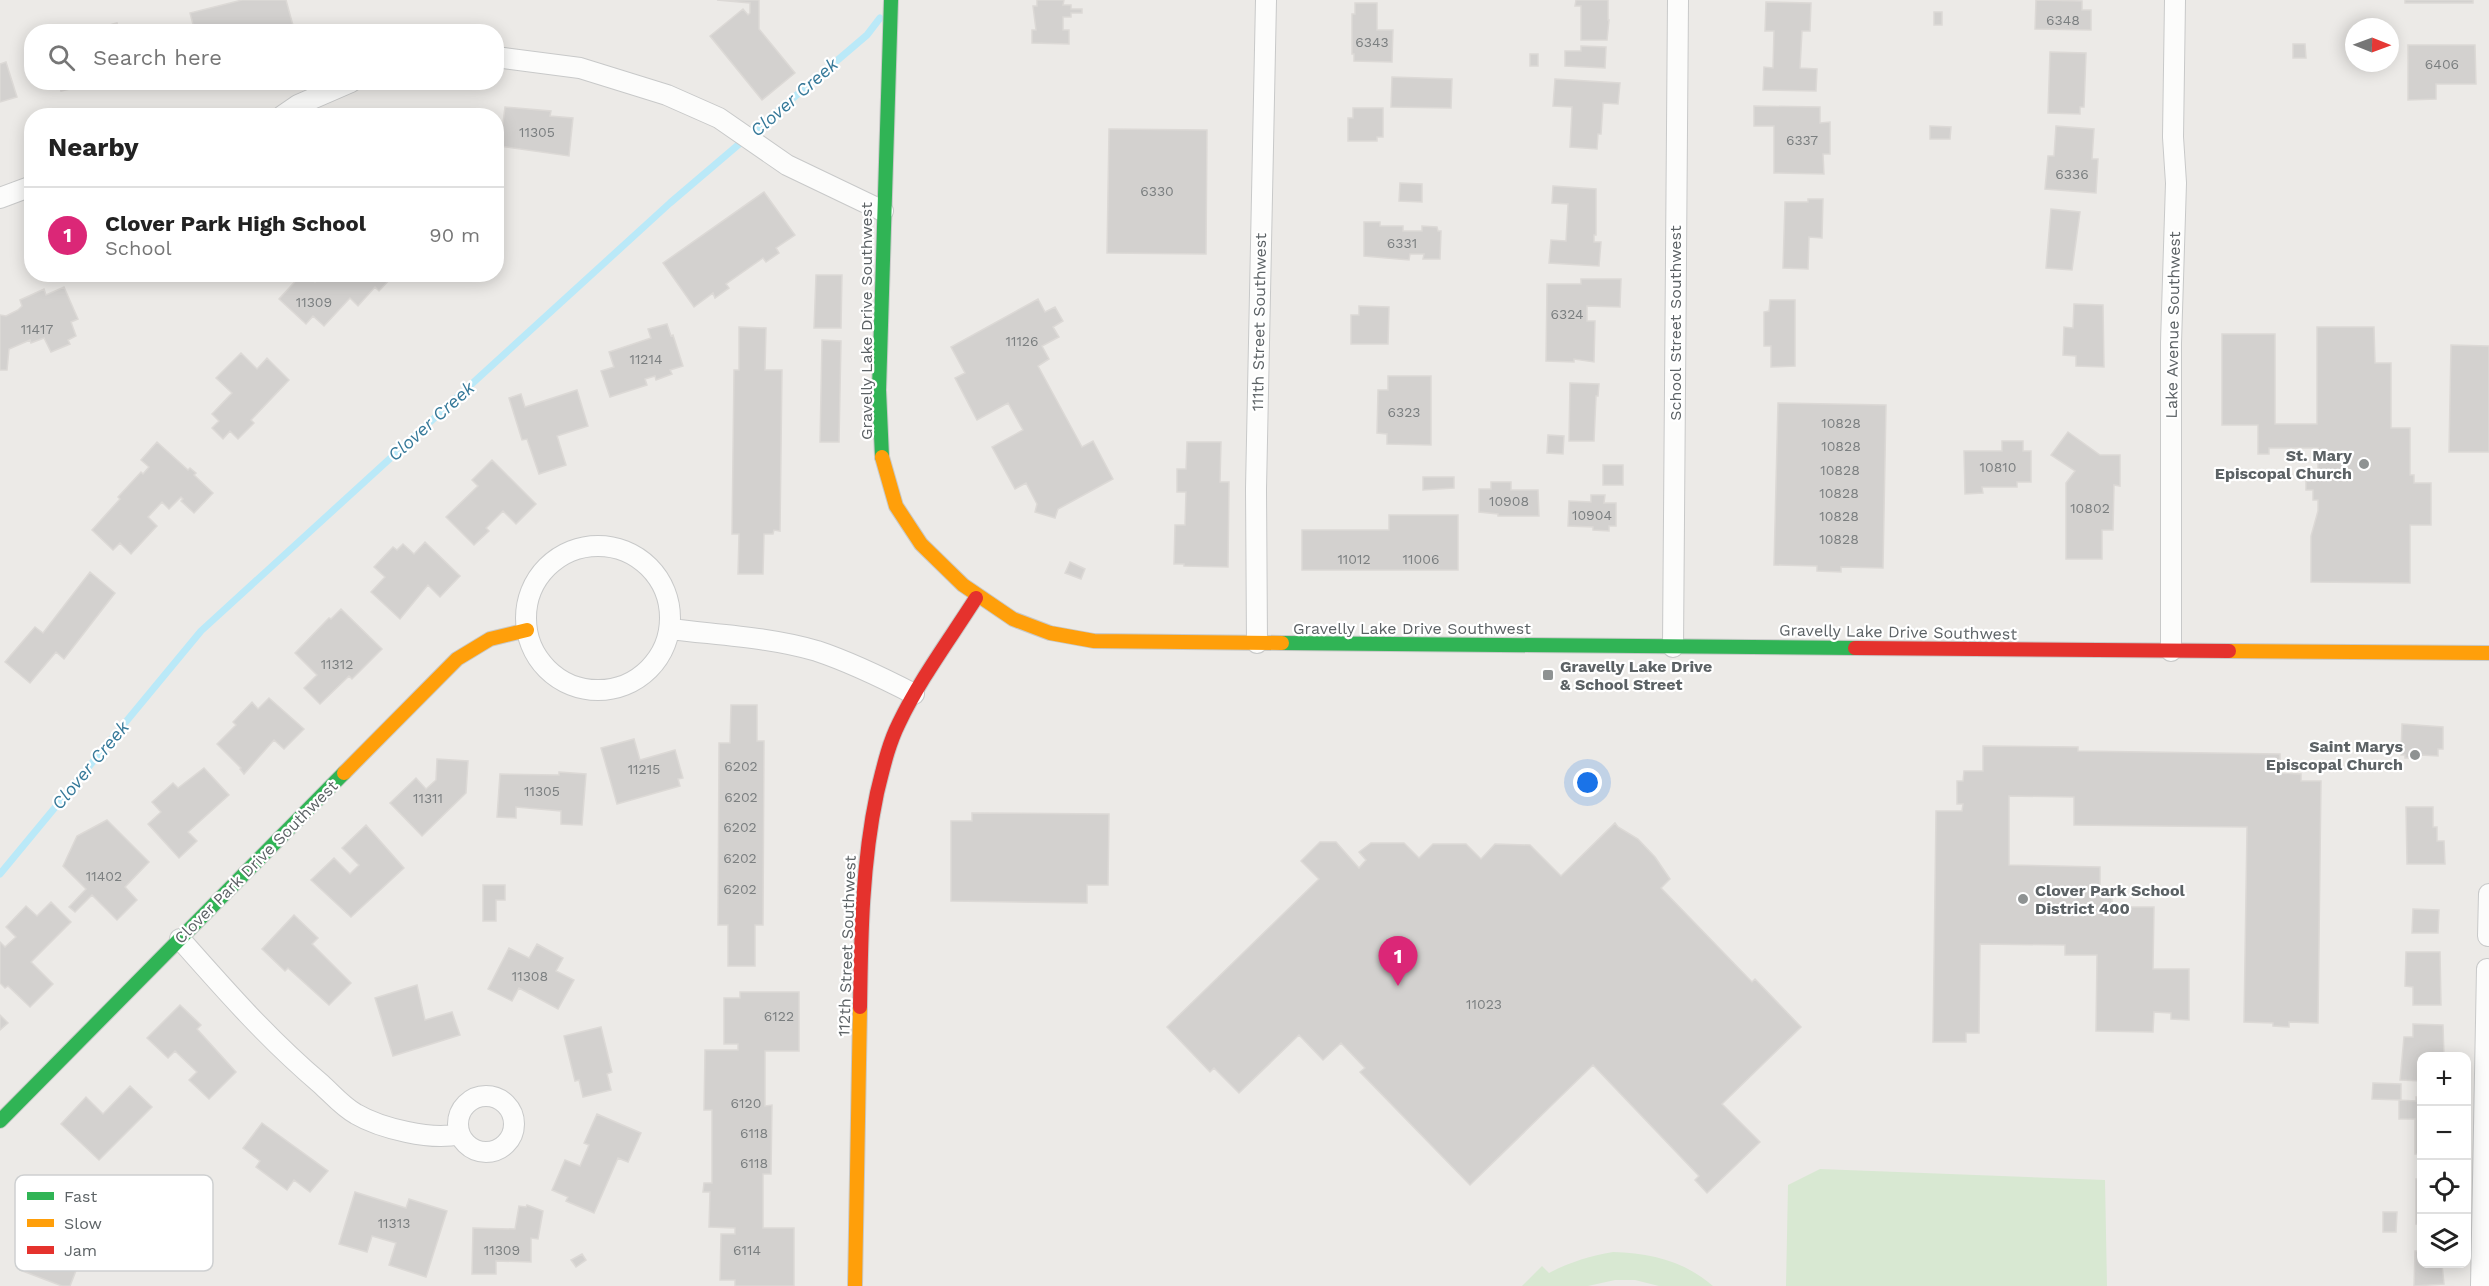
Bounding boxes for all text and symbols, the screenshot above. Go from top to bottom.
house number: 6348 [2046,12,2080,28]
north arrow [2345,18,2399,72]
search box [24,24,504,90]
house number: 6343 [1355,34,1389,50]
icon: search [45,41,78,74]
text: Search here [93,45,222,70]
water label: Clover Creek [746,53,843,141]
house number: 6406 [2425,56,2459,72]
house number: 11305 [519,124,555,140]
text: Nearby [48,132,139,162]
house number: 6337 [1786,132,1818,148]
house number: 6336 [2055,166,2089,182]
house number: 6330 [1140,183,1174,199]
street label: Gravelly Lake Drive Southwest [857,202,876,440]
text: Clover Park High School [105,211,366,236]
text: 1 [63,223,72,247]
text: 90 m [429,223,480,247]
street label: School Street Southwest [1666,225,1685,421]
street label: Lake Avenue Southwest [2162,231,2184,419]
street label: 111th Street Southwest [1248,233,1270,411]
house number: 6331 [1387,235,1417,251]
text: School [105,236,172,260]
house number: 11309 [296,294,332,310]
house number: 6324 [1551,306,1583,322]
house number: 11417 [21,321,53,337]
house number: 11126 [1005,333,1039,349]
house number: 11214 [629,351,663,367]
water label: Clover Creek [383,376,479,465]
house number: 6323 [1388,404,1421,420]
house number: 10828 [1821,415,1861,431]
house number: 10828 [1821,438,1861,454]
place label: St. Mary Episcopal Church [2215,446,2353,483]
marker: St. Mary Episcopal Church [2357,457,2371,471]
house number: 10810 [1980,459,2016,475]
house number: 10828 [1820,462,1860,478]
house number: 10828 [1819,485,1859,501]
house number: 10908 [1489,493,1529,509]
house number: 10802 [2070,500,2110,516]
house number: 10904 [1572,507,1612,523]
house number: 10828 [1819,508,1859,524]
house number: 10828 [1819,531,1859,547]
house number: 11012 [1337,551,1371,567]
house number: 11006 [1403,551,1439,567]
street label: Gravelly Lake Drive Southwest [1293,619,1531,638]
street label: Gravelly Lake Drive Southwest [1779,620,2017,644]
house number: 11312 [321,656,353,672]
place label: Gravelly Lake Drive & School Street [1560,657,1712,694]
marker: Gravelly Lake Drive & School Street [1541,668,1555,682]
water label: Clover Creek [47,716,134,814]
place label: Saint Marys Episcopal Church [2266,737,2403,774]
marker: Saint Marys Episcopal Church [2408,748,2422,762]
house number: 6202 [724,758,758,774]
house number: 11215 [628,761,660,777]
your location [1573,768,1602,797]
street label: Clover Park Drive Southwest [170,776,342,948]
house number: 11305 [524,783,560,799]
house number: 6202 [724,789,758,805]
house number: 11311 [413,790,443,806]
house number: 6202 [723,819,757,835]
house number: 6202 [723,850,757,866]
street label: 112th Street Southwest [834,855,860,1037]
house number: 11402 [86,868,122,884]
house number: 6202 [723,881,757,897]
place label: Clover Park School District 400 [2035,881,2185,918]
marker: Clover Park School District 400 [2016,892,2030,906]
pin: 1 [1378,936,1418,986]
house number: 11308 [512,968,548,984]
house number: 11023 [1466,996,1502,1012]
house number: 6122 [764,1008,794,1024]
map controls [2417,1052,2471,1268]
button: + [2417,1052,2471,1106]
house number: 6120 [731,1095,761,1111]
button: − [2417,1106,2471,1160]
house number: 6118 [740,1125,768,1141]
house number: 6118 [740,1155,768,1171]
button: locate [2417,1160,2471,1214]
legend [15,1175,213,1271]
text: Fast [64,1187,97,1206]
text: Slow [64,1214,102,1233]
button: layers [2417,1214,2471,1268]
house number: 11313 [378,1215,410,1231]
text: Jam [64,1241,97,1260]
house number: 11309 [484,1242,520,1258]
house number: 6114 [733,1242,761,1258]

